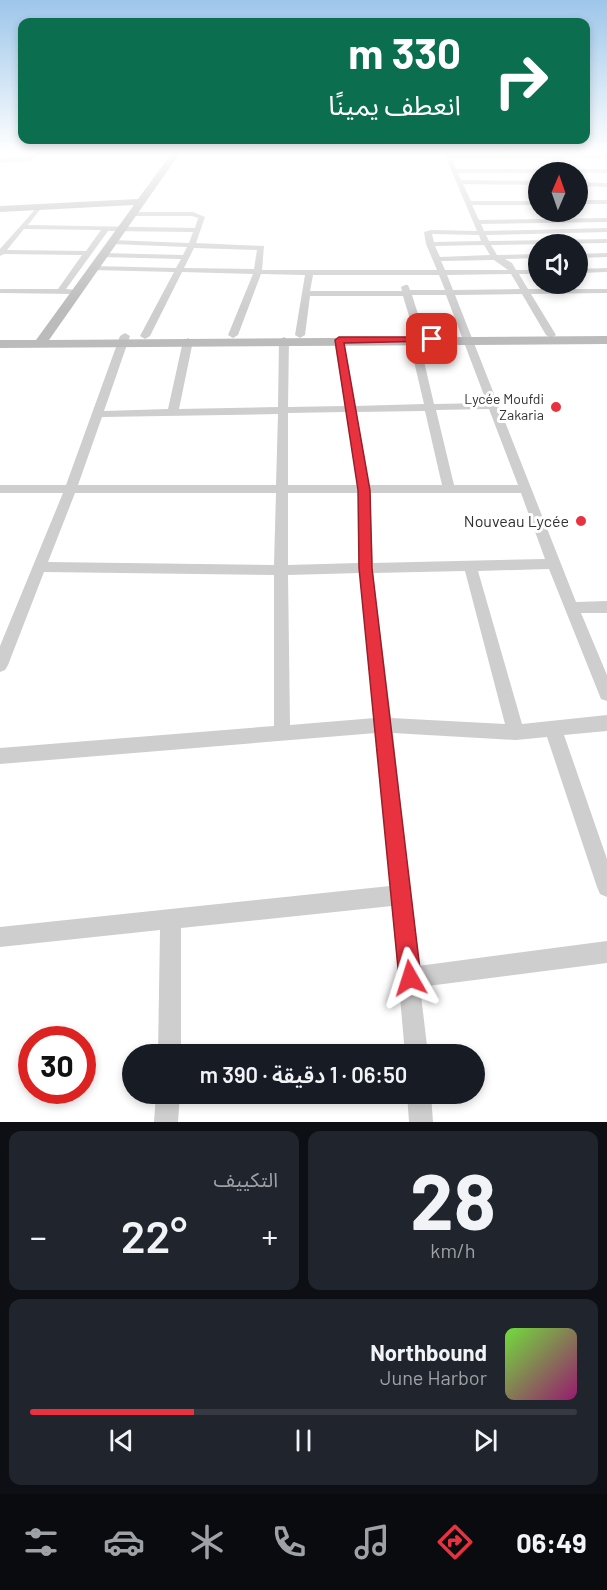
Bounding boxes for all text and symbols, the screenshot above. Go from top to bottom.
text: 330 m [348,27,461,77]
icon: right [482,42,560,120]
text: انعطف يمينًا [328,88,461,120]
north arrow [528,162,588,222]
map controls [528,162,588,294]
button: sound [528,234,588,294]
pin [406,313,457,364]
icon: arrive [415,322,448,355]
place label: Lycée Moufdi Zakaria [464,390,544,423]
marker: Lycée Moufdi Zakaria [549,400,563,414]
place label: Nouveau Lycée [464,511,569,530]
marker: Nouveau Lycée [574,514,588,528]
position arrow [378,946,442,1010]
speed limit sign: 30 [18,1026,96,1104]
text: 06:50 · 1 دقيقة · 390 m [200,1061,407,1087]
text: 28 [410,1152,496,1246]
text: التكييف [214,1167,278,1191]
text: 22° [121,1208,187,1262]
text: − [30,1216,47,1256]
text: + [261,1216,278,1256]
text: km/h [430,1238,476,1262]
text: Northbound [370,1339,487,1365]
text: June Harbor [380,1365,487,1389]
icon: previous [105,1424,138,1457]
icon: pause [287,1424,320,1457]
icon: next [469,1424,502,1457]
icon: filters [20,1521,62,1563]
icon: car [103,1521,145,1563]
icon: climate [186,1521,228,1563]
icon: phone [268,1521,310,1563]
icon: music [351,1521,393,1563]
icon: directions [434,1521,476,1563]
text: 06:49 [516,1526,587,1558]

